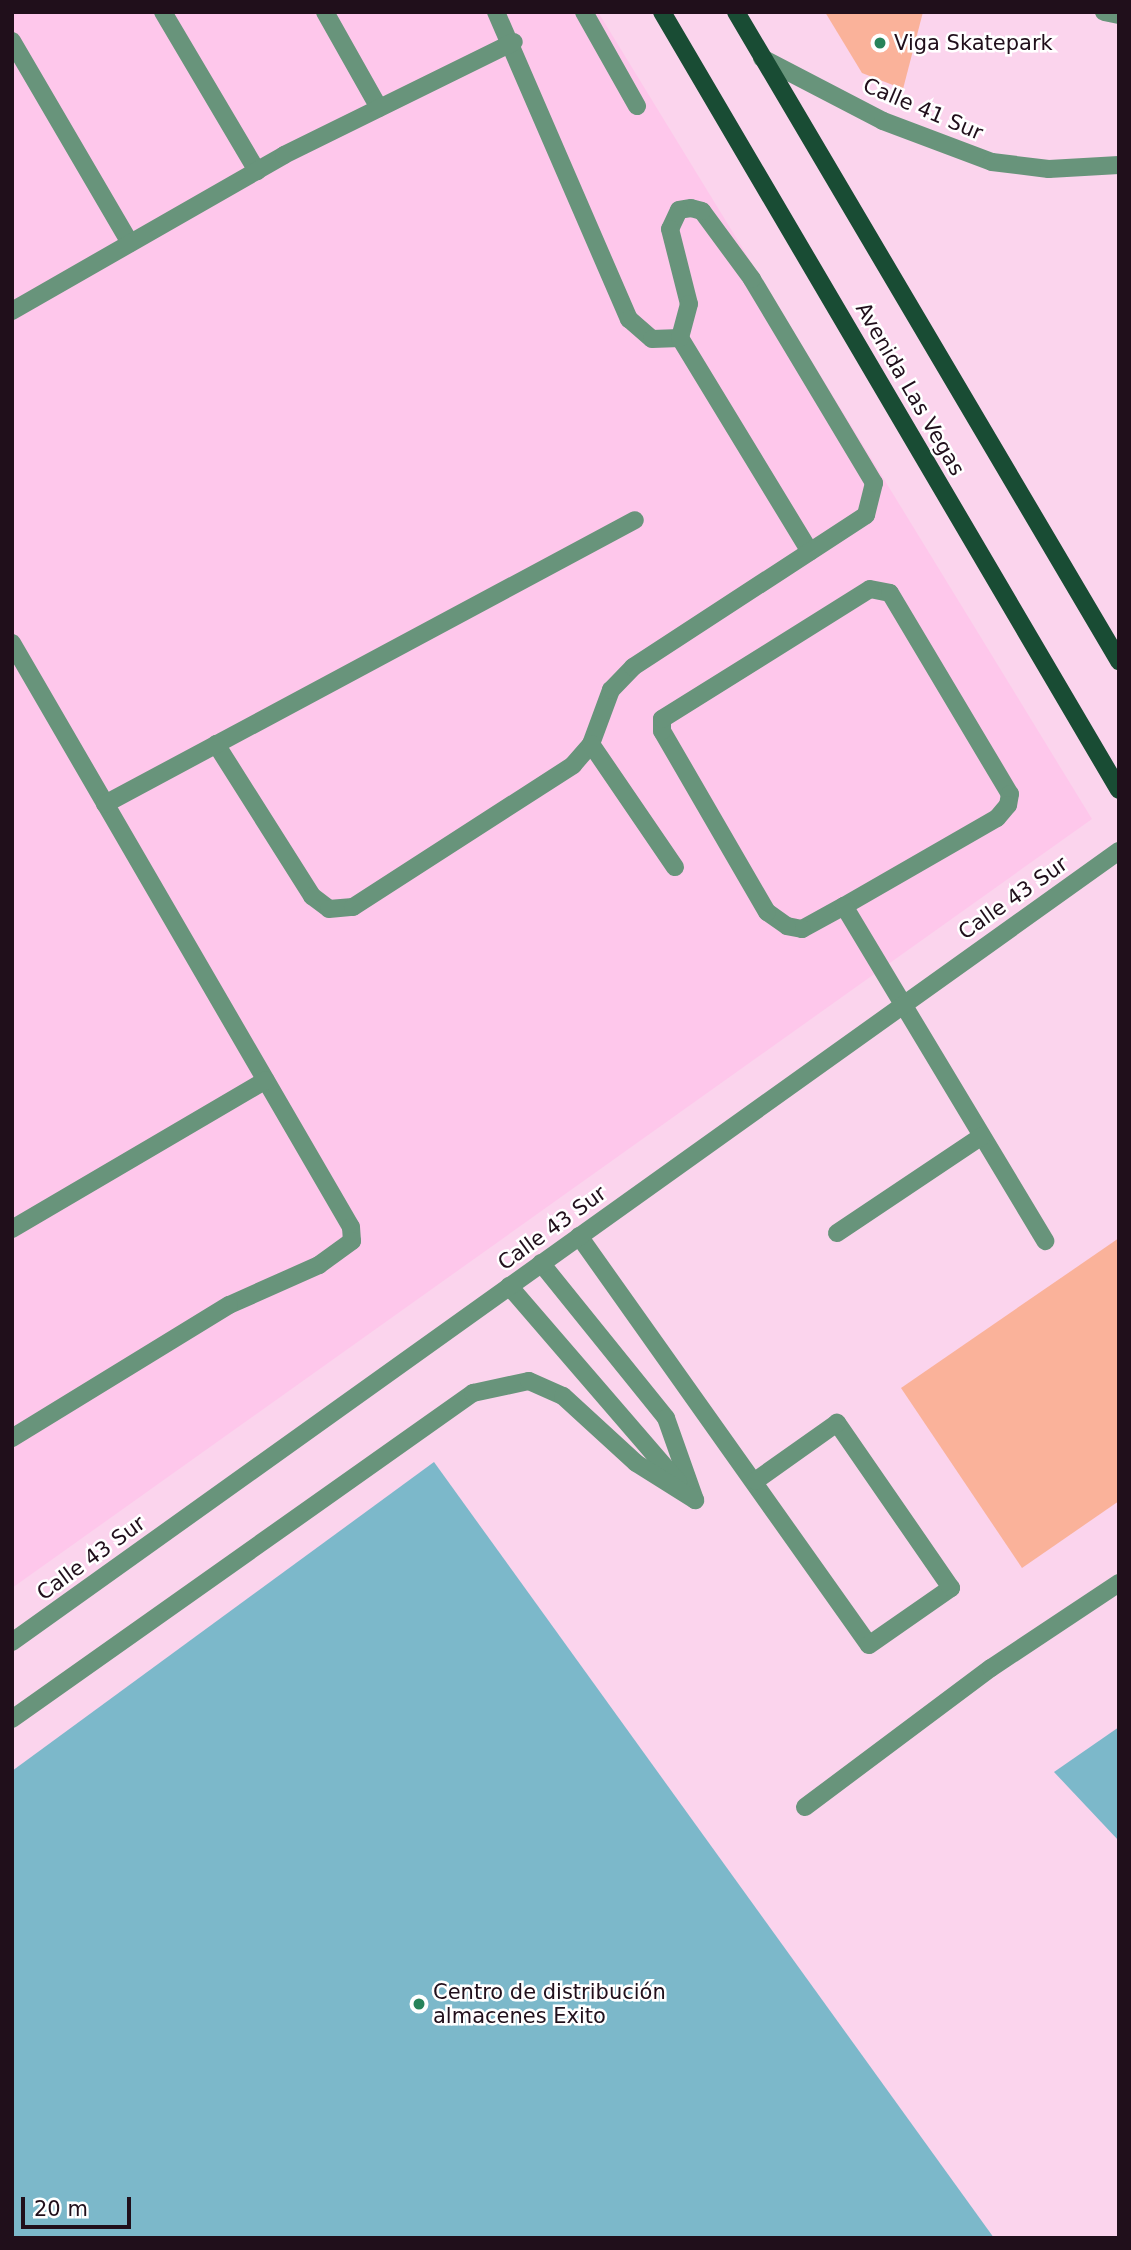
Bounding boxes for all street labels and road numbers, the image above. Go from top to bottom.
street label: Calle 41 Sur [859,72,987,146]
street label: Avenida Las Vegas [850,298,970,480]
street label: Calle 43 Sur [954,851,1072,945]
street label: Calle 43 Sur [493,1180,611,1276]
street label: Calle 43 Sur [32,1510,150,1606]

